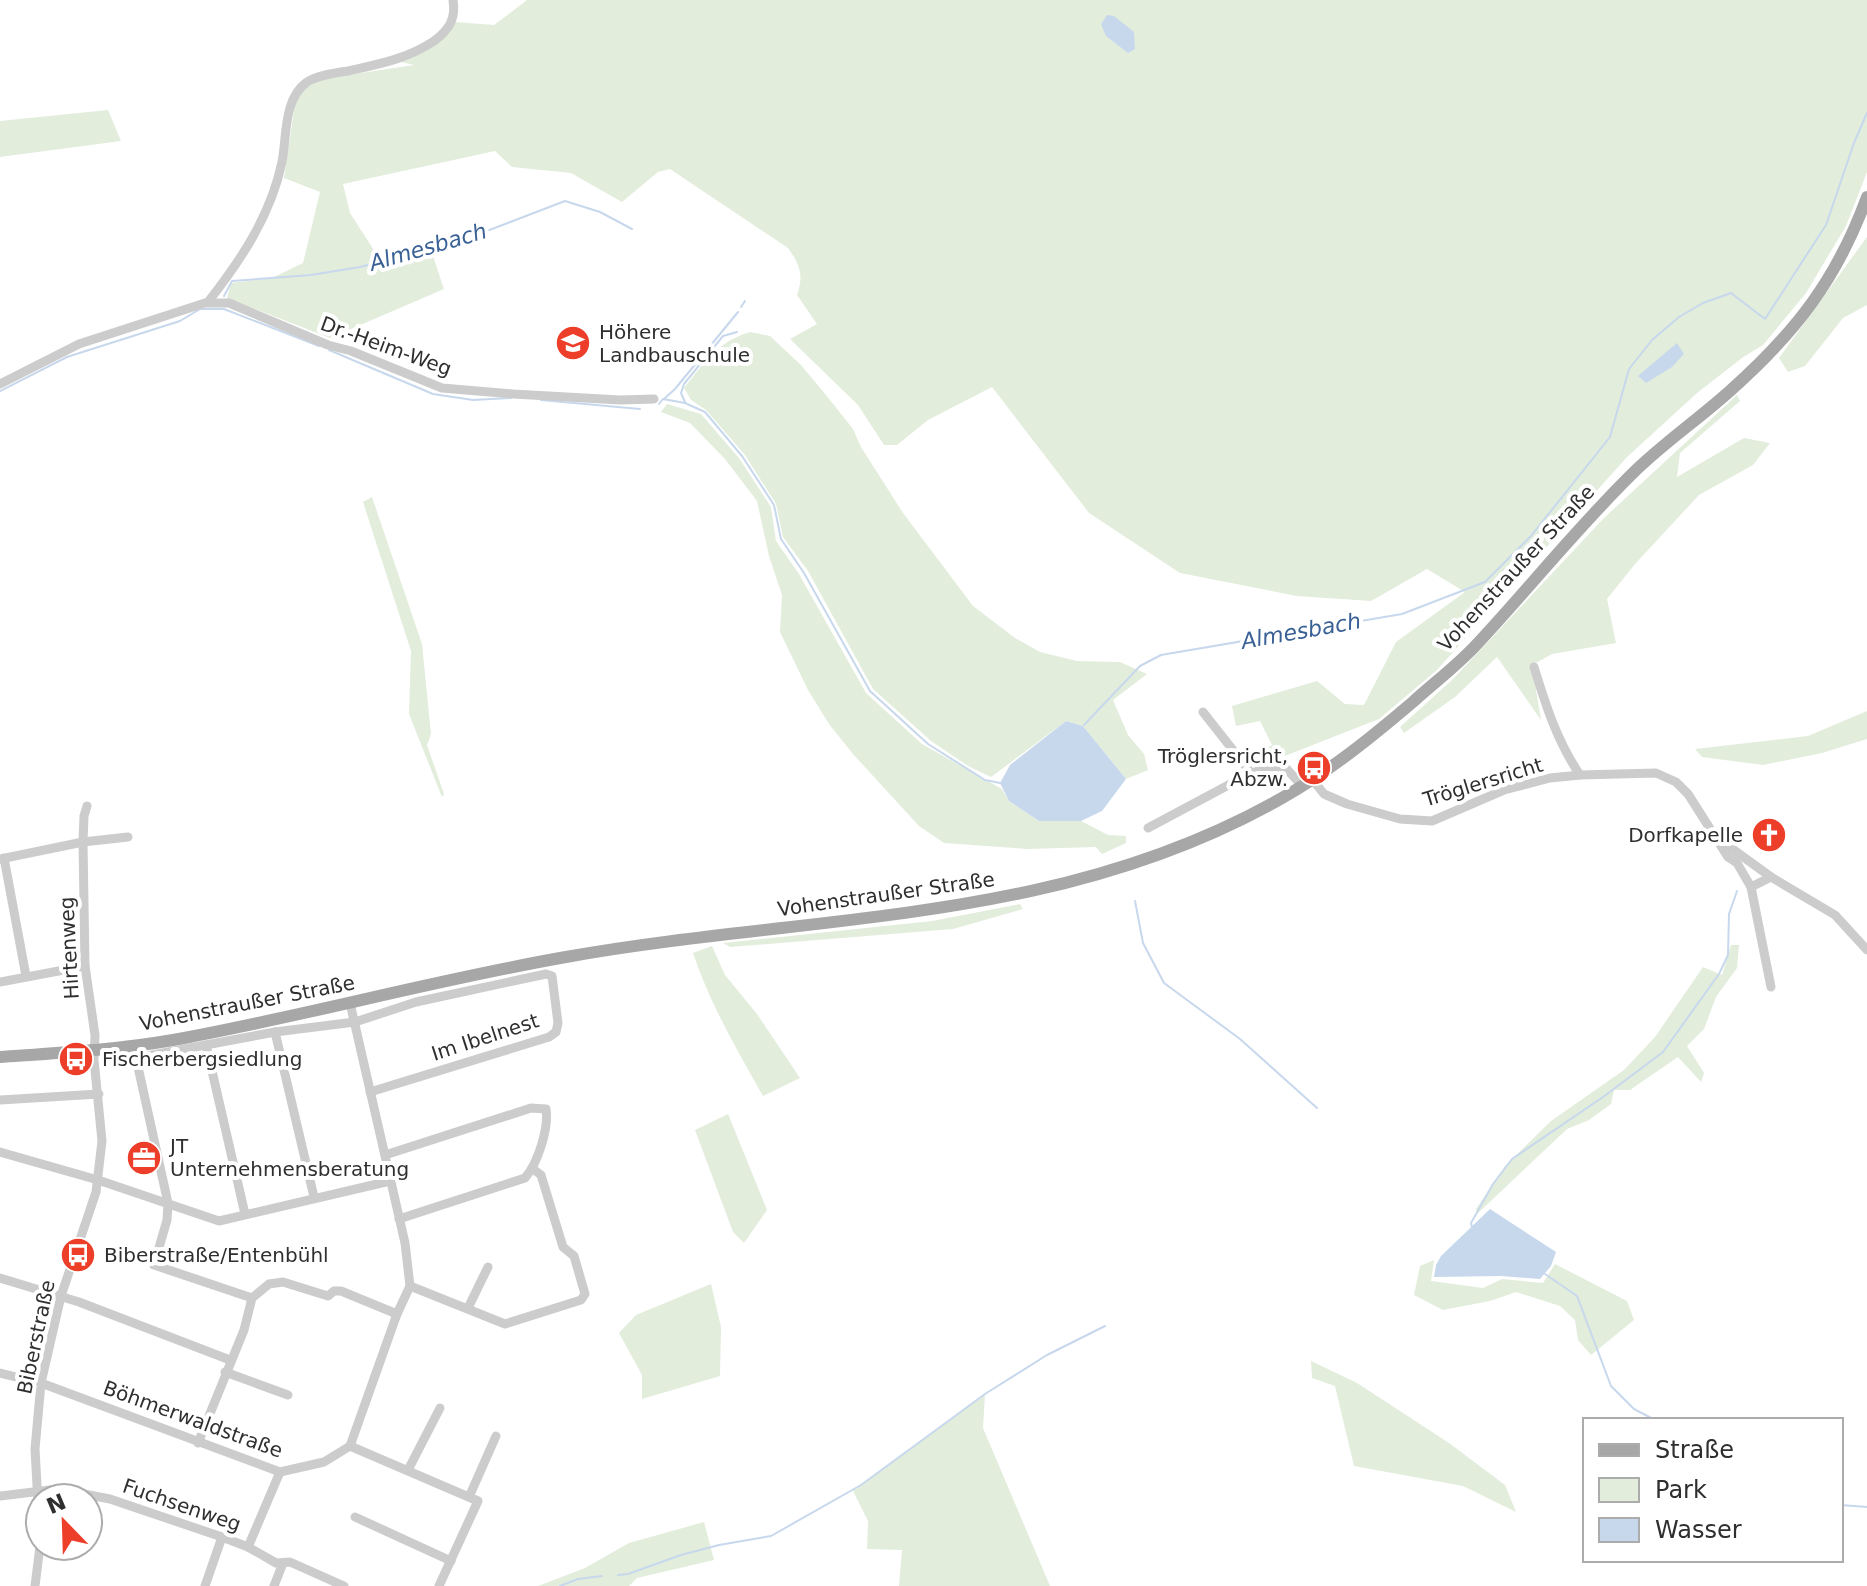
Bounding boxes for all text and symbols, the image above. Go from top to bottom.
water label: Almesbach [364,218,490,276]
street label: Dr.-Heim-Weg [317,311,455,381]
place label: Höhere Landbauschule [599,320,750,367]
school or university icon: Höhere Landbauschule [554,324,592,362]
street label: Vohenstraußer Straße [1433,480,1599,656]
water label: Almesbach [1237,608,1363,654]
place label: Tröglersricht, Abzw. [1157,744,1288,791]
bus stop icon: Tröglersricht, Abzw. [1295,749,1333,787]
street label: Tröglersricht [1419,752,1546,812]
church icon: Dorfkapelle [1750,816,1788,854]
place label: Dorfkapelle [1628,823,1743,847]
street label: Vohenstraußer Straße [776,867,996,921]
street label: Hirtenweg [54,896,84,1000]
street label: Vohenstraußer Straße [137,970,357,1036]
street label: Im Ibelnest [428,1008,542,1066]
bus stop icon: Fischerbergsiedlung [57,1040,95,1078]
place label: Fischerbergsiedlung [102,1047,302,1071]
place label: JT Unternehmensberatung [168,1134,409,1181]
office icon: JT Unternehmensberatung [125,1139,163,1177]
bus stop icon: Biberstraße/Entenbühl [59,1236,97,1274]
place label: Biberstraße/Entenbühl [104,1243,329,1267]
street label: Biberstraße [12,1278,60,1396]
street label: Böhmerwaldstraße [100,1375,286,1463]
legend [1583,1418,1843,1562]
text: Straße [1655,1436,1734,1464]
street label: Fuchsenweg [120,1474,244,1536]
text: Park [1655,1476,1707,1504]
north arrow [24,1482,104,1562]
text: N [43,1489,70,1519]
text: Wasser [1655,1516,1742,1544]

